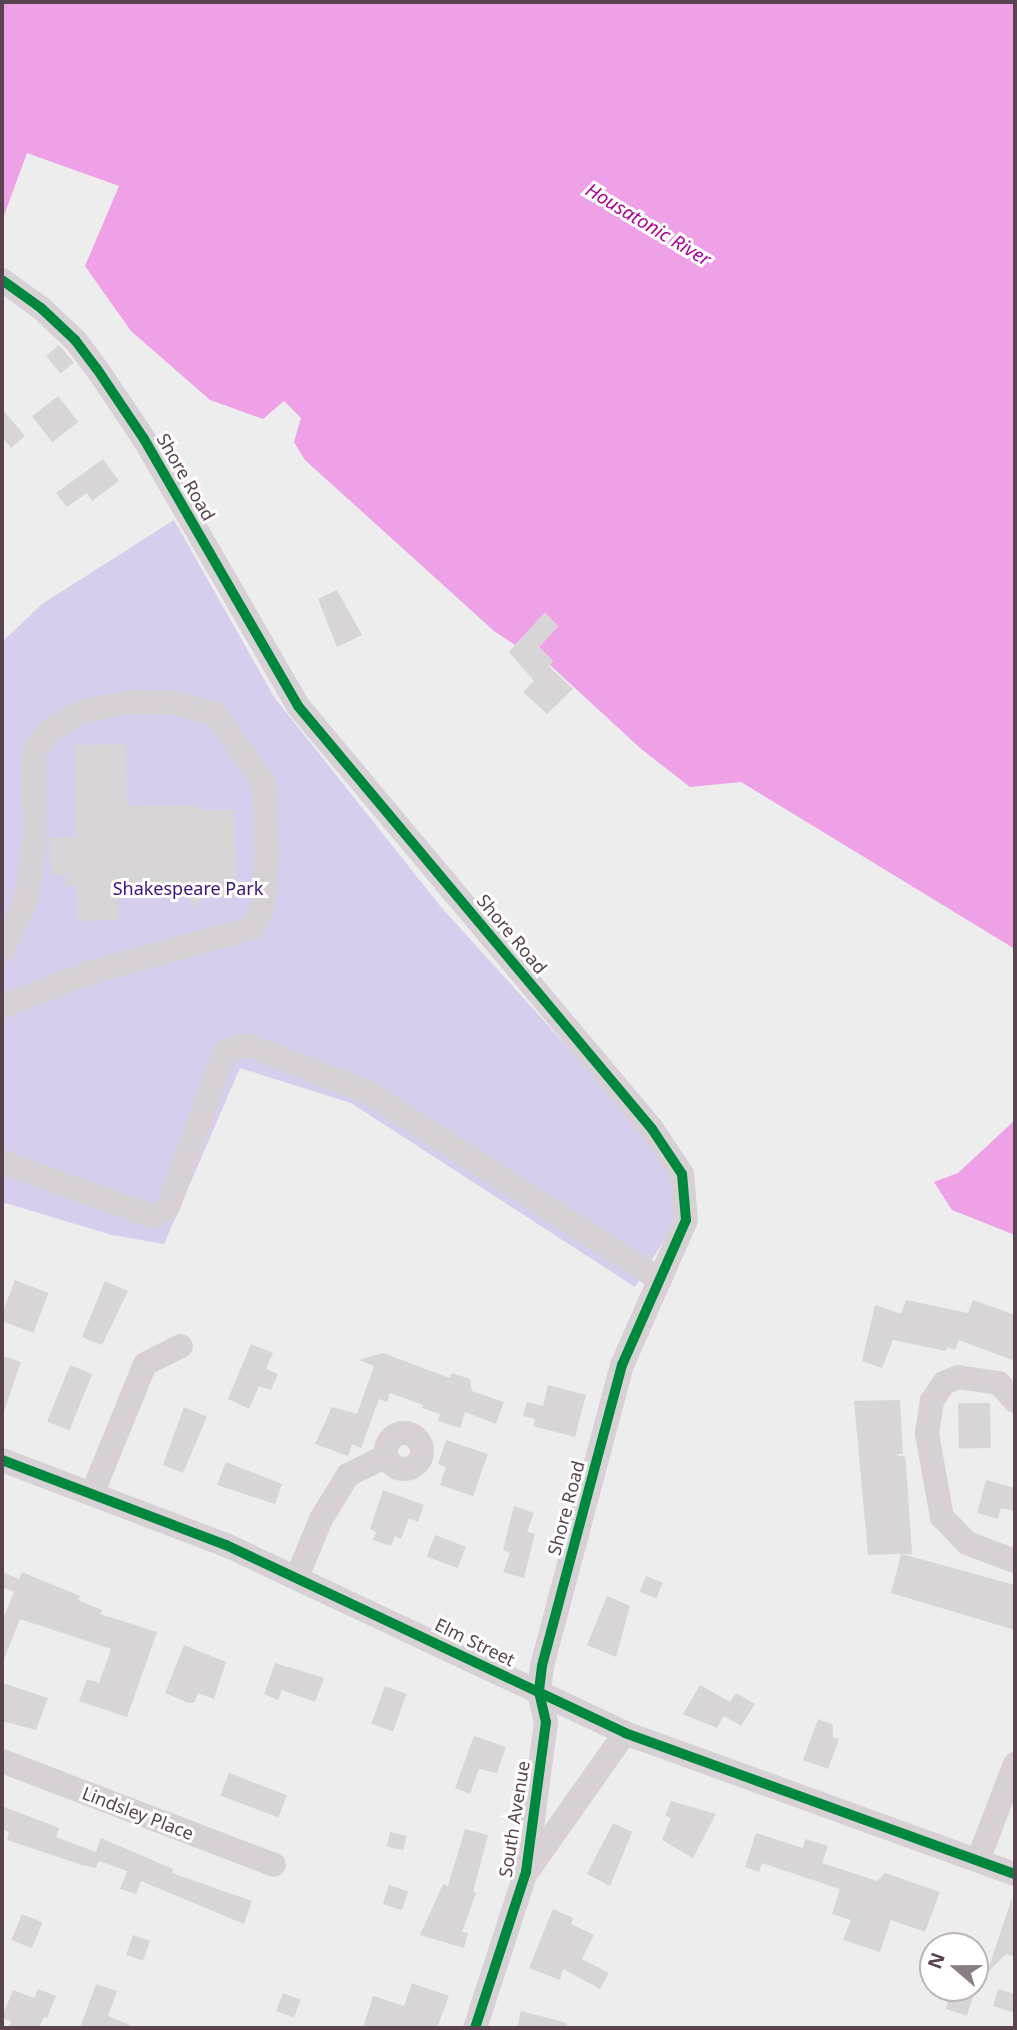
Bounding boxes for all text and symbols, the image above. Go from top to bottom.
water label: Housatonic River [581,179,715,271]
street label: Shore Road [152,430,220,524]
park label: Shakespeare Park [113,877,263,899]
street label: Shore Road [473,890,551,978]
street label: Shore Road [543,1458,589,1558]
street label: Elm Street [431,1613,519,1671]
street label: South Avenue [494,1759,534,1879]
street label: Lindsley Place [79,1782,197,1844]
north arrow [919,1932,989,2002]
text: N [921,1949,951,1972]

